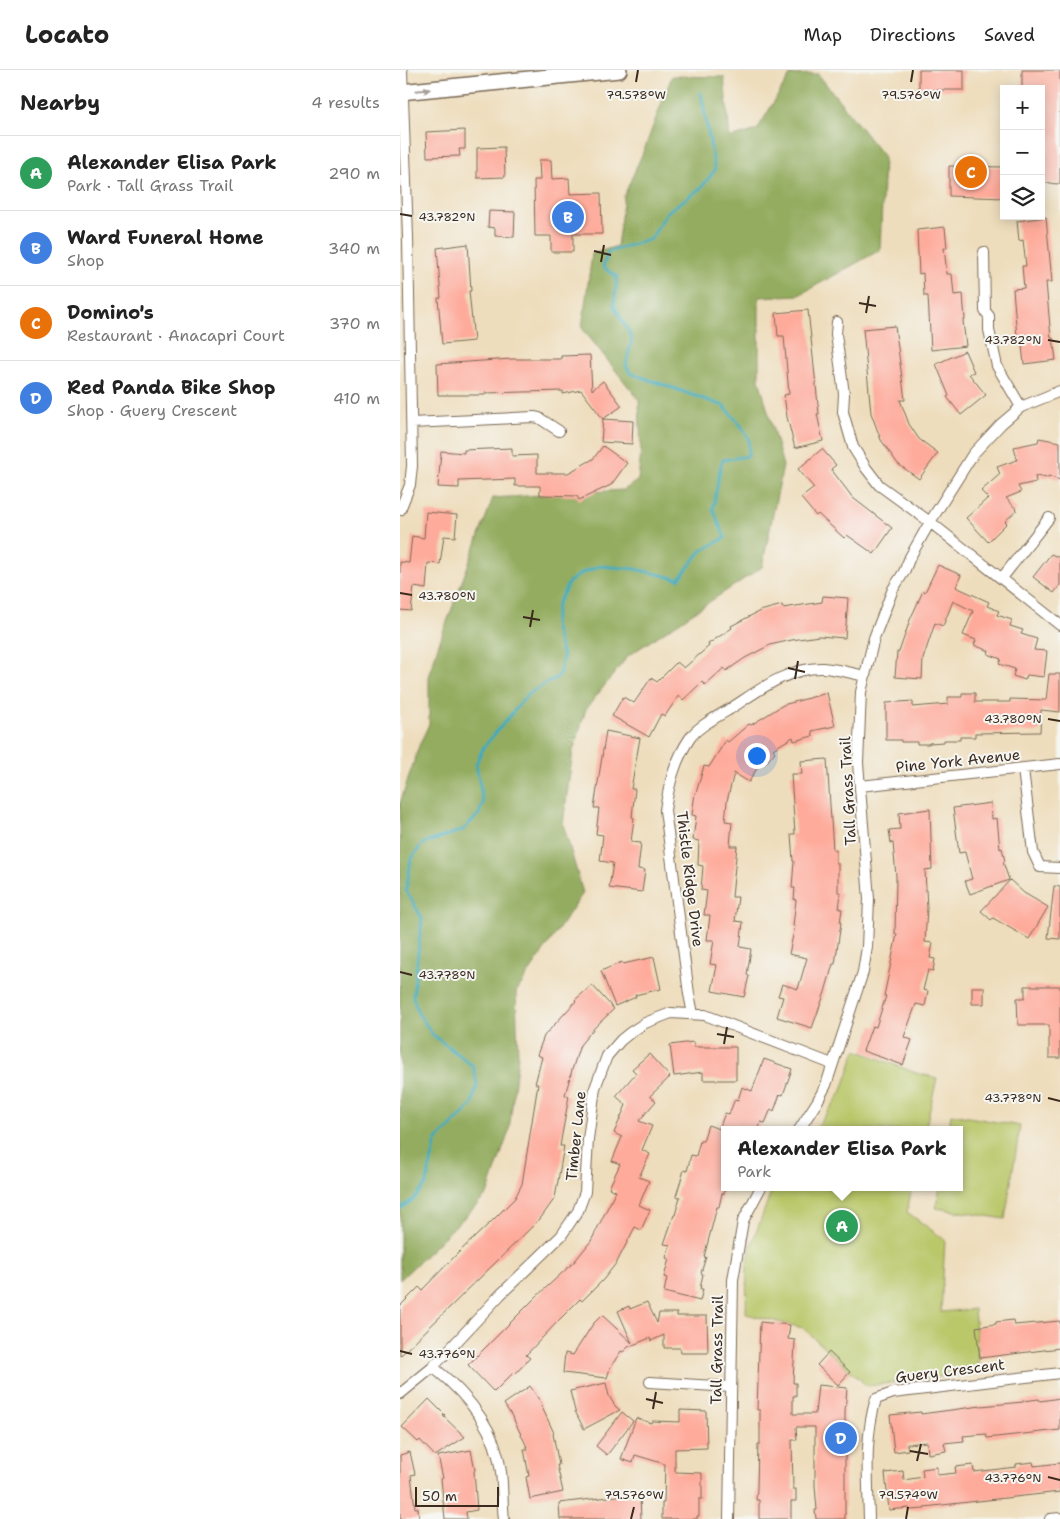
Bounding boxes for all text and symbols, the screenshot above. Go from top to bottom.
text: Locato [25,19,109,51]
text: Map [804,23,842,47]
text: Directions [870,23,956,47]
text: Saved [984,23,1035,47]
map controls [1000,85,1045,220]
button: + [1000,85,1045,130]
one-way arrow [416,86,432,94]
text: 79.578°W [606,87,666,103]
text: 79.576°W [881,87,941,103]
text: Nearby [20,89,100,117]
text: 4 results [311,92,380,113]
button: − [1000,130,1045,175]
text: Alexander Elisa Park [67,150,277,175]
pin: C [955,153,987,191]
text: A [30,163,42,184]
text: 290 m [328,163,380,184]
text: Park · Tall Grass Trail [67,175,233,196]
button: layers [1000,175,1045,220]
pin: B [552,198,584,236]
text: 43.782°N [419,209,475,225]
text: Ward Funeral Home [67,225,264,250]
text: B [31,238,41,259]
text: 340 m [328,238,380,259]
text: Shop [67,250,104,271]
text: Domino's [67,300,154,325]
text: C [31,313,41,334]
text: 370 m [329,313,380,334]
text: Restaurant · Anacapri Court [67,325,285,346]
text: 43.782°N [985,332,1041,348]
text: Red Panda Bike Shop [67,375,275,400]
text: D [30,388,42,409]
text: 410 m [333,388,380,409]
text: Shop · Guery Crescent [67,400,237,421]
text: 43.780°N [418,588,476,604]
text: 43.780°N [984,711,1042,727]
street label: Tall Grass Trail [835,735,861,846]
your location [744,743,770,769]
street label: Pine York Avenue [895,745,1021,777]
street label: Thistle Ridge Drive [672,810,708,948]
text: 43.778°N [419,967,475,983]
street label: Timber Lane [561,1090,591,1182]
text: 43.778°N [985,1090,1041,1106]
popup [721,1126,963,1191]
text: Alexander Elisa Park [737,1136,947,1161]
text: Park [737,1161,772,1182]
pin: A [826,1207,858,1245]
street label: Tall Grass Trail [706,1295,728,1405]
text: 43.776°N [419,1346,475,1362]
street label: Guery Crescent [894,1354,1006,1388]
pin: D [825,1419,857,1457]
text: 43.776°N [985,1470,1041,1486]
scale bar [415,1484,499,1507]
text: 50 m [422,1487,457,1505]
text: 79.576°W [604,1487,664,1503]
text: 79.574°W [878,1487,938,1503]

